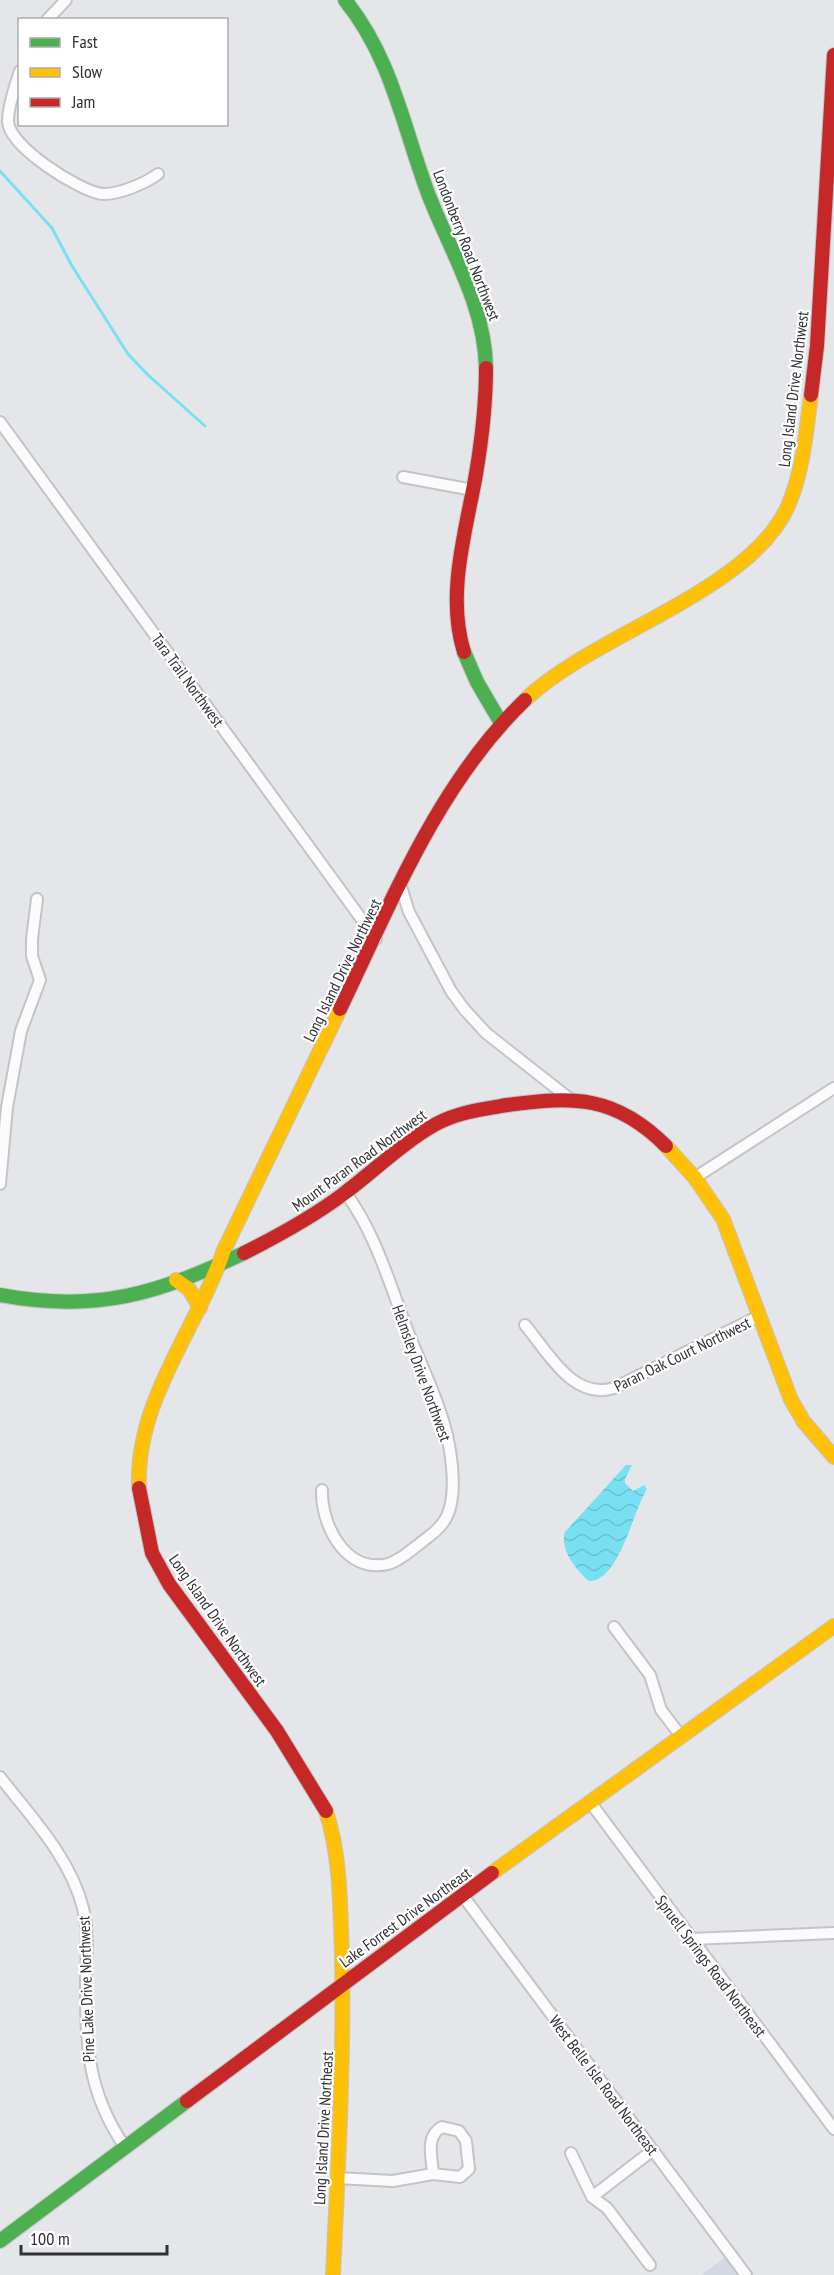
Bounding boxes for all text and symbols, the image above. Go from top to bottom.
legend [18,18,228,126]
text: Fast [72,30,98,53]
text: Slow [72,60,103,83]
text: Jam [71,90,95,113]
street label: Londonberry Road Northwest [429,167,505,324]
street label: Long Island Drive Northwest [774,309,813,468]
street label: Tara Trail Northwest [147,629,229,731]
street label: Long Island Drive Northwest [299,895,386,1045]
street label: Mount Paran Road Northwest [288,1104,431,1216]
street label: Helmsley Drive Northwest [388,1302,456,1444]
street label: Paran Oak Court Northwest [610,1312,754,1396]
street label: Long Island Drive Northwest [165,1550,271,1690]
street label: Lake Forrest Drive Northeast [335,1862,475,1972]
street label: Spruell Springs Road Northeast [651,1891,771,2041]
street label: Pine Lake Drive Northwest [73,1915,99,2063]
street label: West Belle Isle Road Northeast [545,2011,663,2159]
street label: Long Island Drive Northeast [309,2050,337,2205]
scale bar [21,2218,166,2256]
text: 100 m [30,2227,70,2250]

